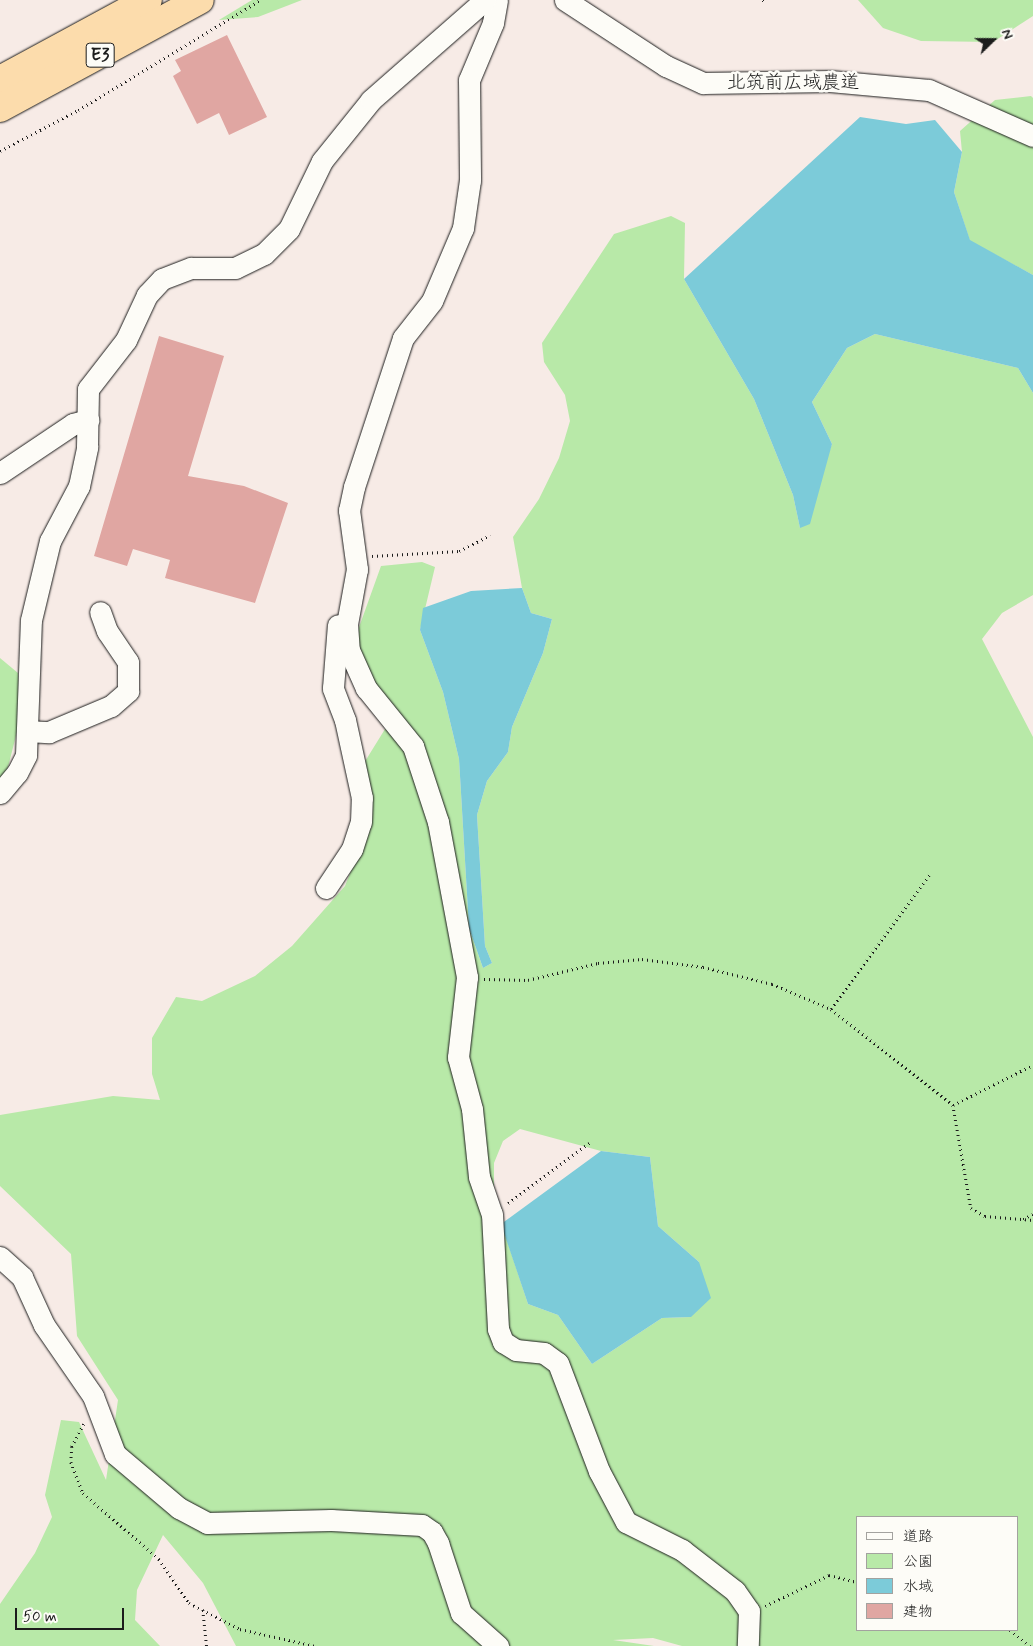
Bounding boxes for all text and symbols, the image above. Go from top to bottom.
north arrow [968,15,1018,65]
text: N [997,27,1017,42]
road number: E3 [85,40,115,70]
street label: 北筑前広域農道 [727,72,859,94]
legend [856,1516,1018,1631]
text: 道路 [903,1527,933,1547]
text: 公園 [903,1552,933,1572]
text: 水域 [903,1577,933,1597]
scale bar [18,1598,126,1630]
text: 建物 [903,1602,933,1622]
text: 50 m [23,1607,57,1627]

